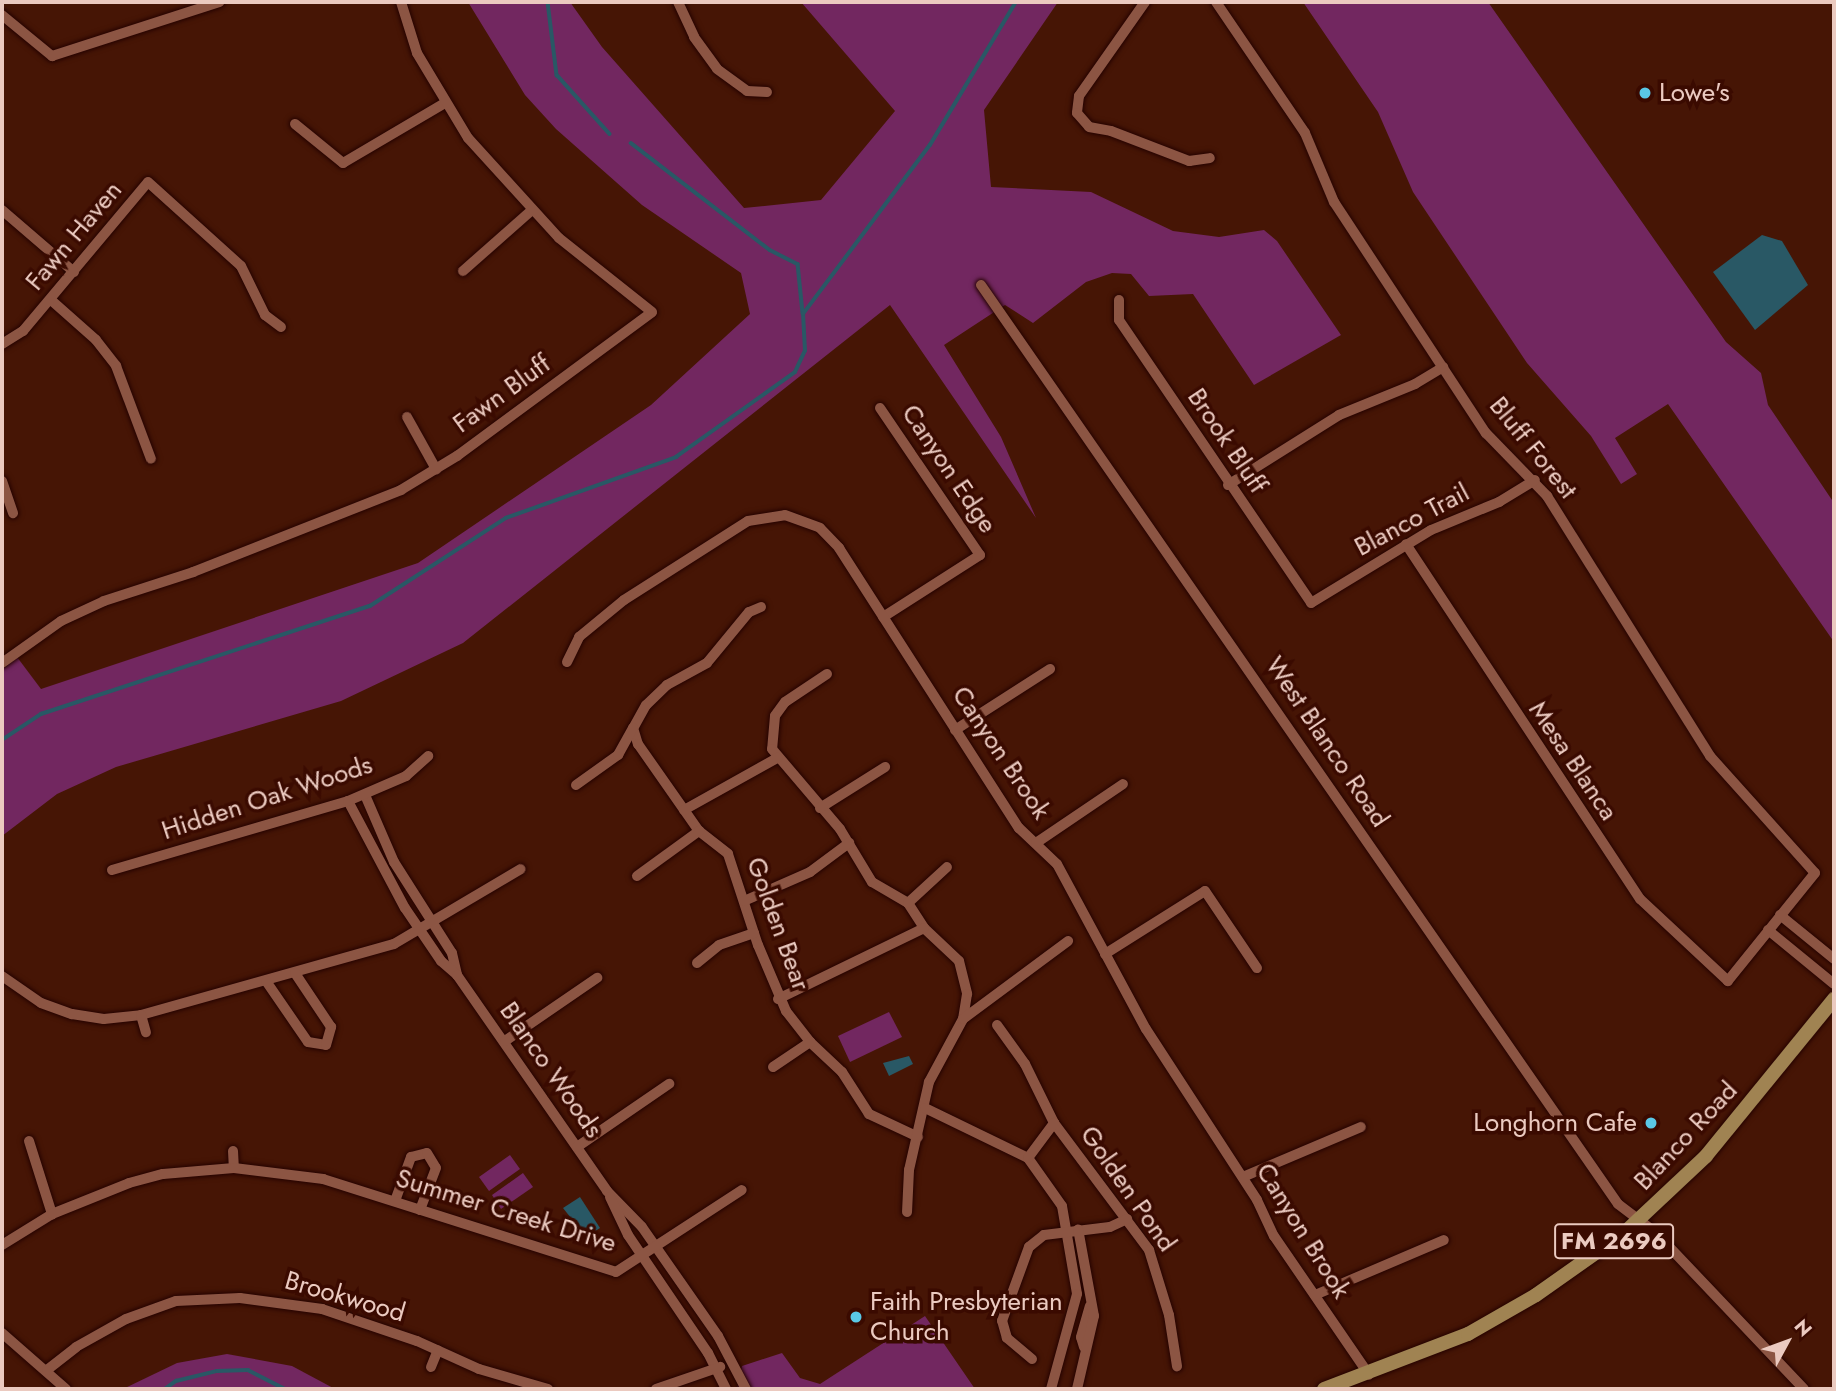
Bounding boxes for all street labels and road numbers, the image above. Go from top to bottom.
street label: Fawn Haven [19,175,129,297]
street label: Fawn Bluff [447,348,557,440]
street label: Brook Bluff [1181,383,1273,499]
street label: Bluff Forest [1483,391,1583,505]
street label: Canyon Edge [895,399,1003,539]
street label: Blanco Trail [1349,477,1475,563]
street label: West Blanco Road [1259,651,1395,833]
street label: Canyon Brook [945,681,1057,825]
street label: Mesa Blanca [1522,696,1624,826]
street label: Hidden Oak Woods [158,749,376,847]
street label: Golden Bear [740,853,816,995]
street label: Blanco Woods [493,996,609,1144]
street label: Blanco Road [1628,1075,1744,1197]
street label: Golden Pond [1073,1120,1183,1258]
street label: Canyon Brook [1249,1158,1357,1304]
street label: Summer Creek Drive [392,1163,620,1259]
road number: FM 2696 [1553,1220,1675,1261]
street label: Brookwood [281,1265,409,1329]

